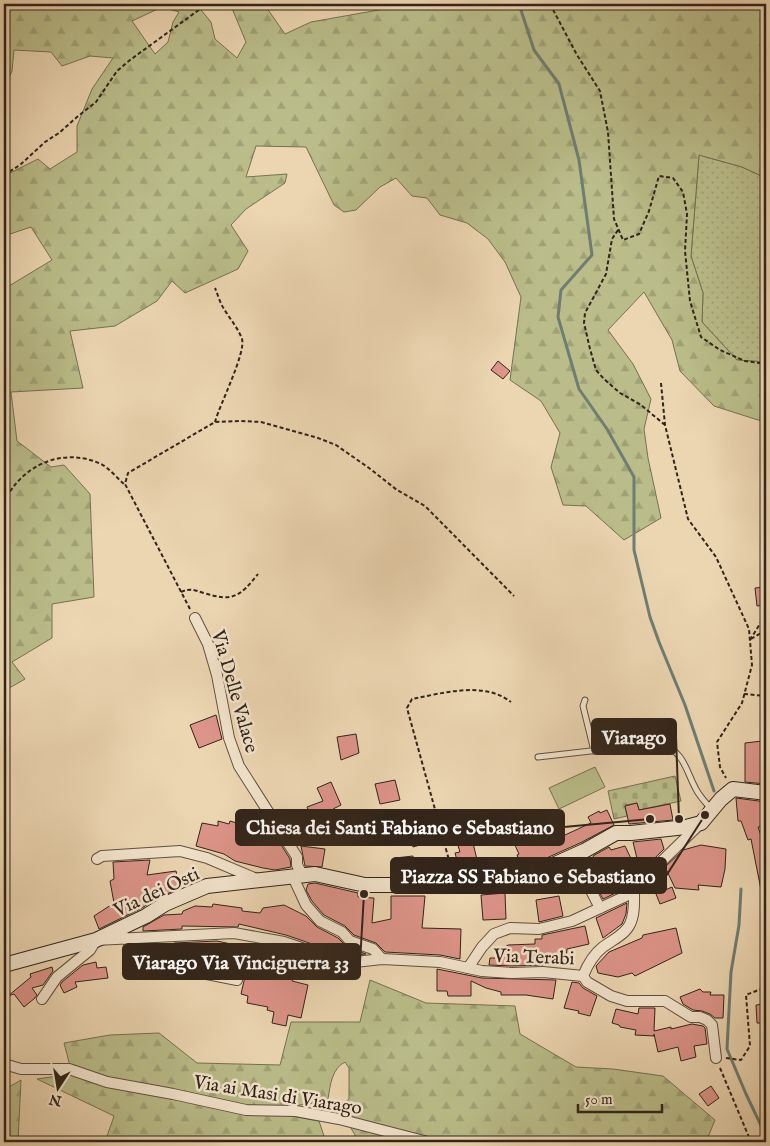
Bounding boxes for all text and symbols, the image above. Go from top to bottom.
street label: Via Delle Valace [205,626,263,756]
callout: Viarago [592,719,676,754]
text: Viarago [601,726,667,751]
callout: Chiesa dei Santi Fabiano e Sebastiano [236,810,564,845]
text: Chiesa dei Santi Fabiano e Sebastiano [246,816,554,841]
callout: Piazza SS Fabiano e Sebastiano [391,858,666,893]
street label: Via dei Osti [109,862,204,924]
text: Piazza SS Fabiano e Sebastiano [400,865,656,890]
callout: Viarago Via Vinciguerra 33 [123,944,360,979]
street label: Via Terabi [492,945,575,971]
text: Viarago Via Vinciguerra 33 [132,951,349,976]
north arrow [32,1064,82,1114]
street label: Via ai Masi di Viarago [191,1071,364,1121]
scale bar [578,1081,661,1113]
text: N [48,1090,64,1110]
text: 50 m [585,1090,613,1109]

